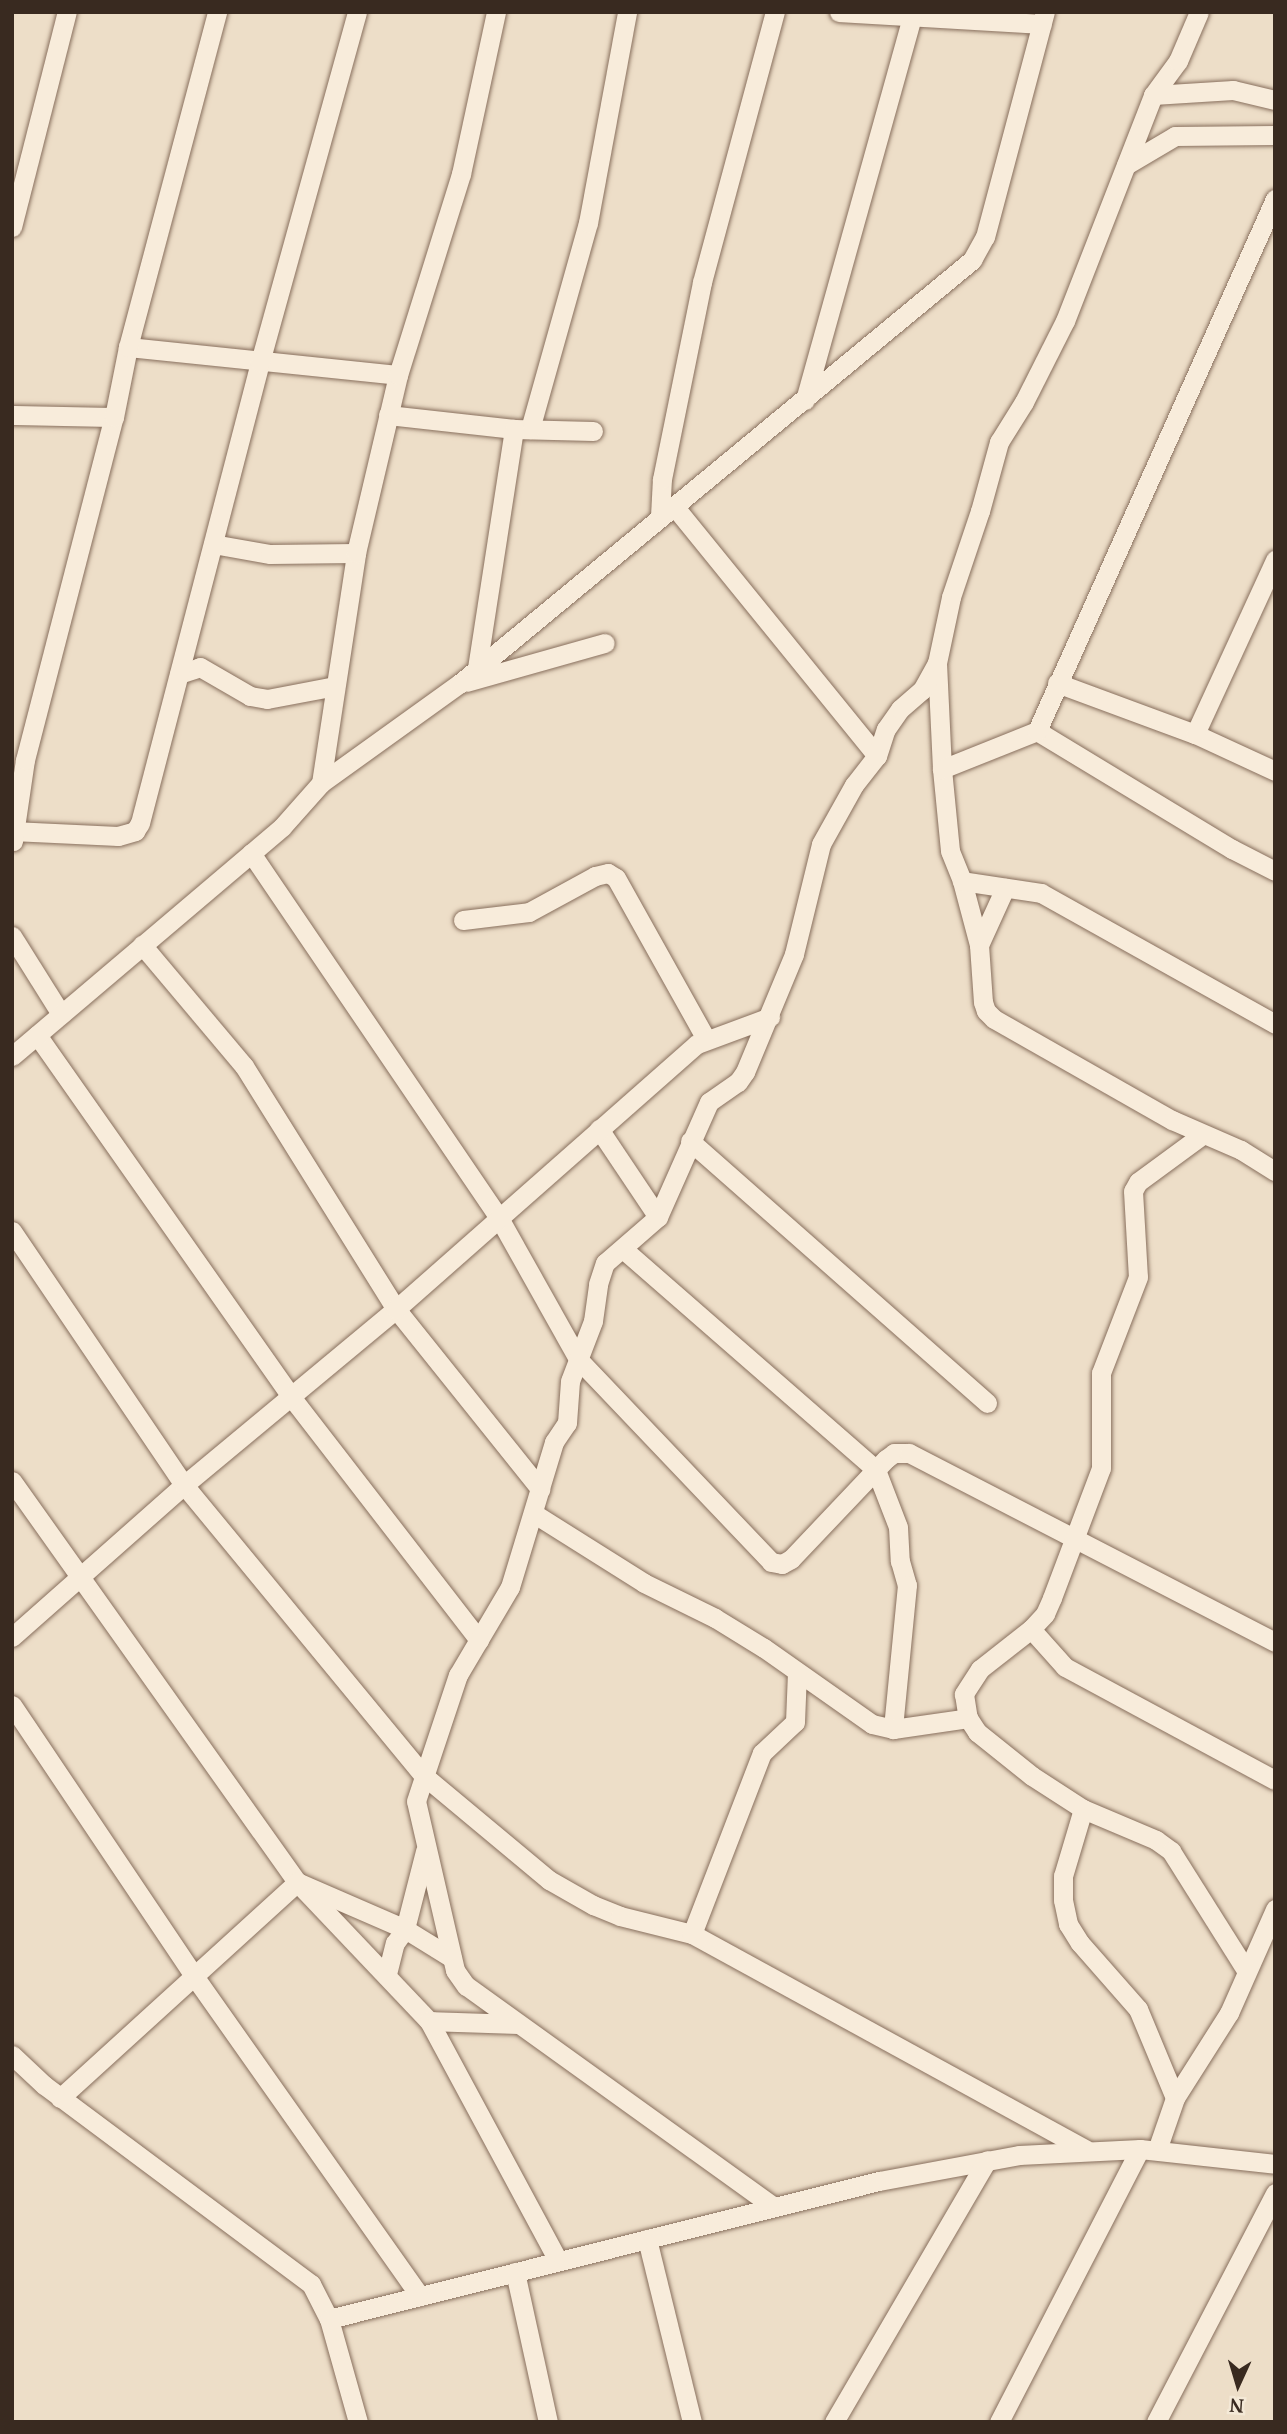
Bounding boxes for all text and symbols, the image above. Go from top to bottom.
north arrow [1203,2350,1273,2420]
text: N [1228,2393,1245,2419]

